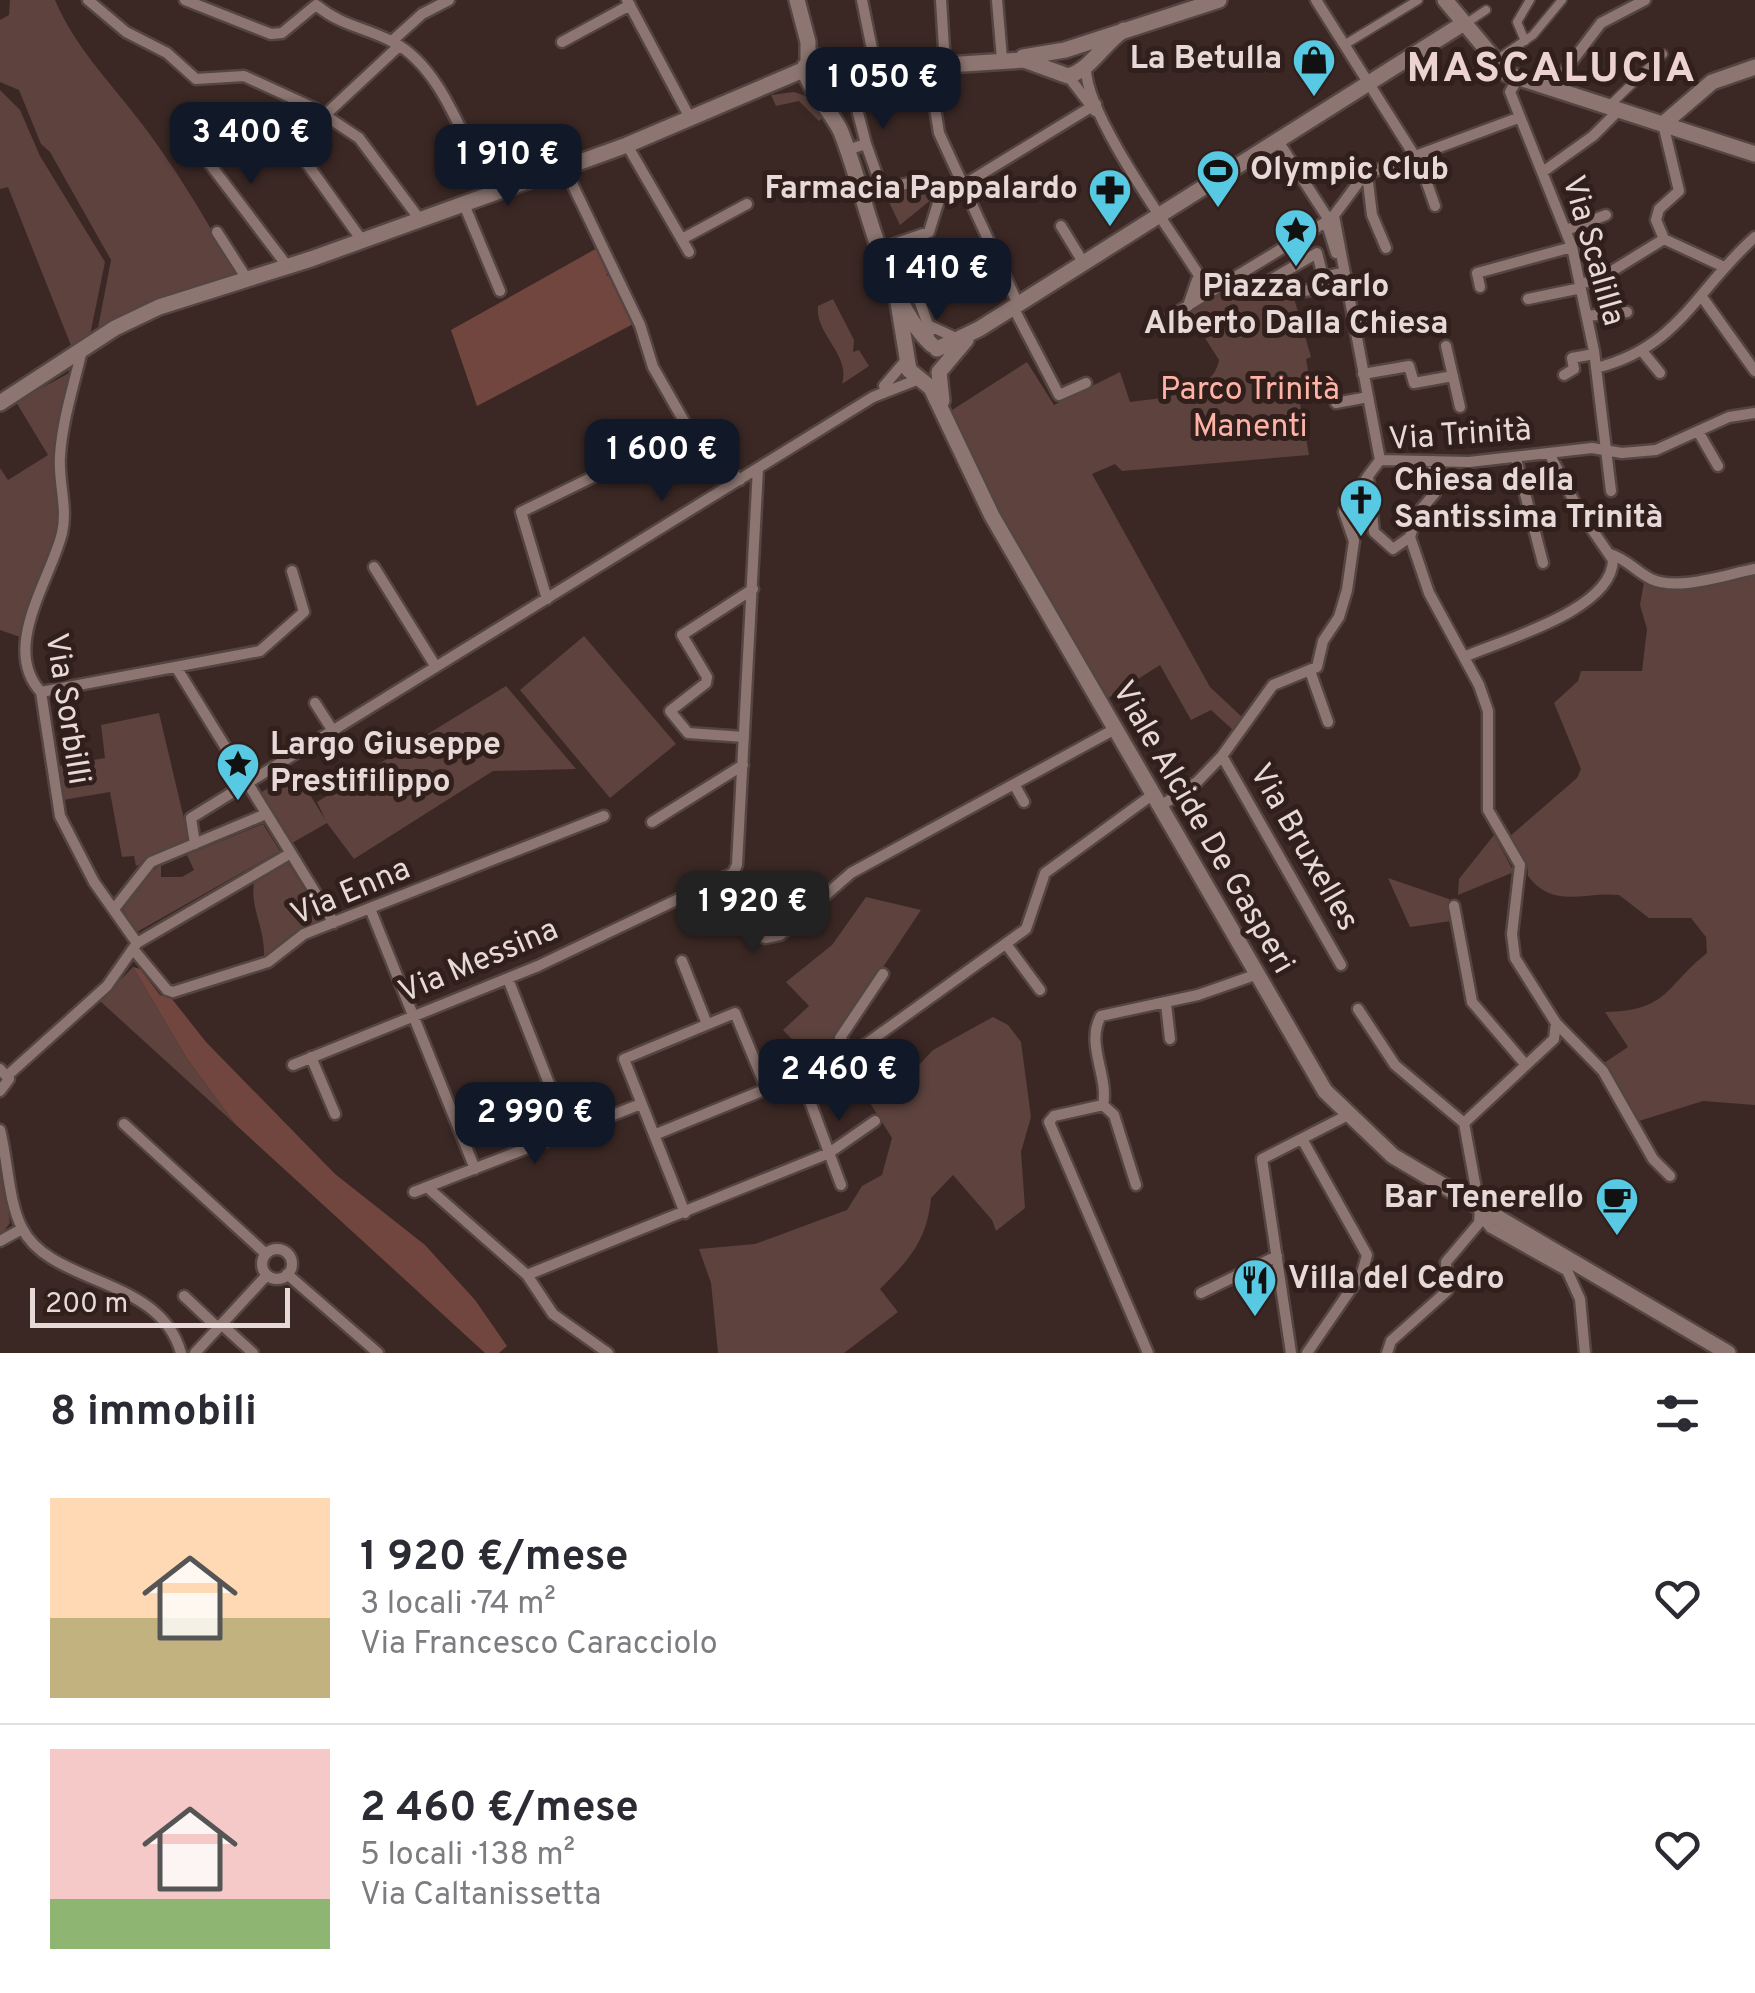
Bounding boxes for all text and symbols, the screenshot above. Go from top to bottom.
shop icon: La Betulla [1291,37,1337,98]
place label: La Betulla [1130,40,1282,80]
district label: MASCALUCIA [1406,44,1698,97]
pin: 1 050 € [791,47,975,132]
text: 1 050 € [828,59,938,99]
pin: 3 400 € [159,102,343,187]
text: 3 400 € [192,114,310,154]
pin: 1 910 € [416,124,600,209]
text: 1 910 € [457,136,559,176]
sports icon: Olympic Club [1195,148,1241,209]
place label: Olympic Club [1250,151,1449,191]
pharmacy icon: Farmacia Pappalardo [1087,167,1133,228]
place label: Farmacia Pappalardo [764,170,1078,210]
street label: Via Scalilla [1551,171,1633,331]
place icon: Piazza Carlo Alberto Dalla Chiesa [1273,207,1319,268]
pin: 1 410 € [845,238,1029,323]
text: 1 410 € [885,250,989,290]
place label: Piazza Carlo Alberto Dalla Chiesa [1144,268,1448,345]
park label: Parco Trinità Manenti [1160,371,1340,448]
street label: Via Trinità [1387,411,1533,461]
pin: 1 600 € [570,419,754,504]
text: 1 600 € [607,431,717,471]
place label: Chiesa della Santissima Trinità [1394,462,1663,539]
church icon: Chiesa della Santissima Trinità [1338,477,1384,538]
street label: Via Sorbilli [34,630,98,788]
street label: Viale Alcide De Gasperi [1102,675,1302,981]
place label: Largo Giuseppe Prestifilippo [270,726,501,803]
place icon: Largo Giuseppe Prestifilippo [215,741,261,802]
street label: Via Bruxelles [1239,757,1367,939]
street label: Via Enna [285,850,417,936]
pin: 1 920 € [661,871,845,956]
text: 1 920 € [698,883,808,923]
street label: Via Messina [393,911,565,1013]
pin: 2 460 € [747,1039,931,1124]
text: 2 460 € [780,1051,898,1091]
pin: 2 990 € [443,1082,627,1167]
text: 2 990 € [477,1094,593,1134]
cafe icon: Bar Tenerello [1594,1176,1640,1237]
place label: Bar Tenerello [1384,1179,1584,1219]
restaurant icon: Villa del Cedro [1232,1257,1278,1318]
place label: Villa del Cedro [1288,1260,1505,1300]
scale bar [30,1283,290,1328]
text: 200 m [45,1287,128,1323]
icon: filters [1650,1386,1705,1441]
text: 8 immobili [50,1387,257,1440]
text: 1 920 €/mese [360,1532,628,1585]
icon: home [130,1538,250,1658]
icon: heart [1650,1571,1705,1626]
text: 3 locali · 74 m² [360,1585,556,1625]
text: Via Francesco Caracciolo [360,1625,718,1665]
text: 2 460 €/mese [360,1783,639,1836]
icon: home [130,1789,250,1909]
icon: heart [1650,1822,1705,1877]
text: 5 locali · 138 m² [360,1836,575,1876]
text: Via Caltanissetta [360,1876,601,1916]

